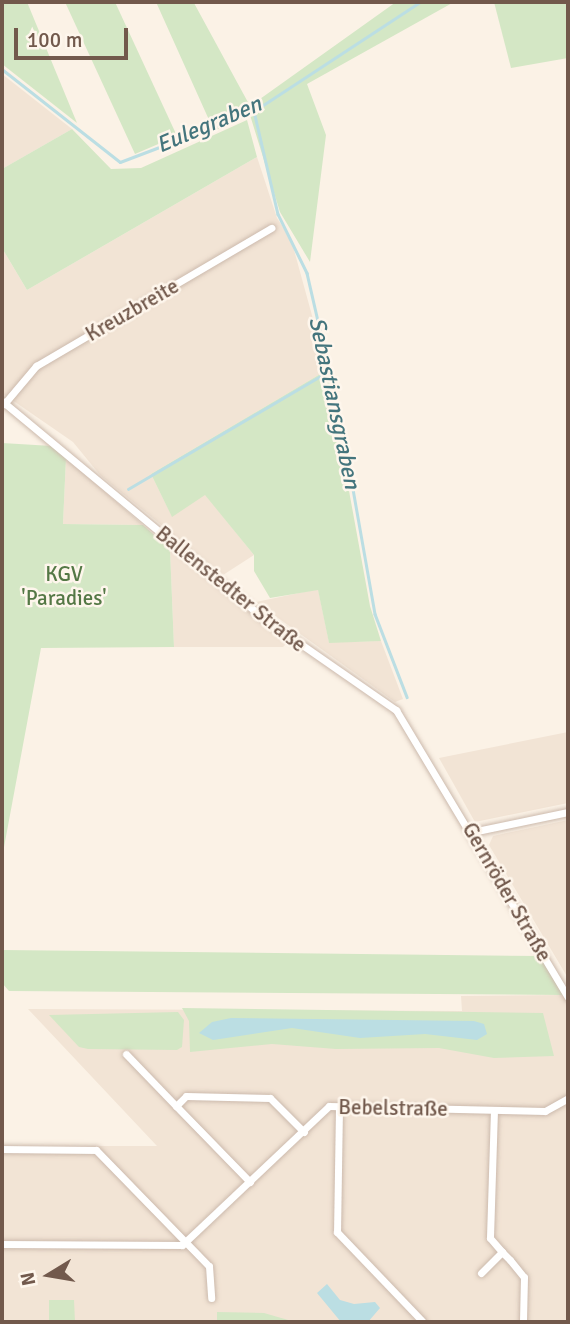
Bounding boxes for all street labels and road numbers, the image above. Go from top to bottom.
street label: Kreuzbreite [81,273,183,347]
street label: Ballenstedter Straße [151,521,311,657]
street label: Gernröder Straße [457,818,557,966]
street label: Bebelstraße [338,1094,448,1122]

